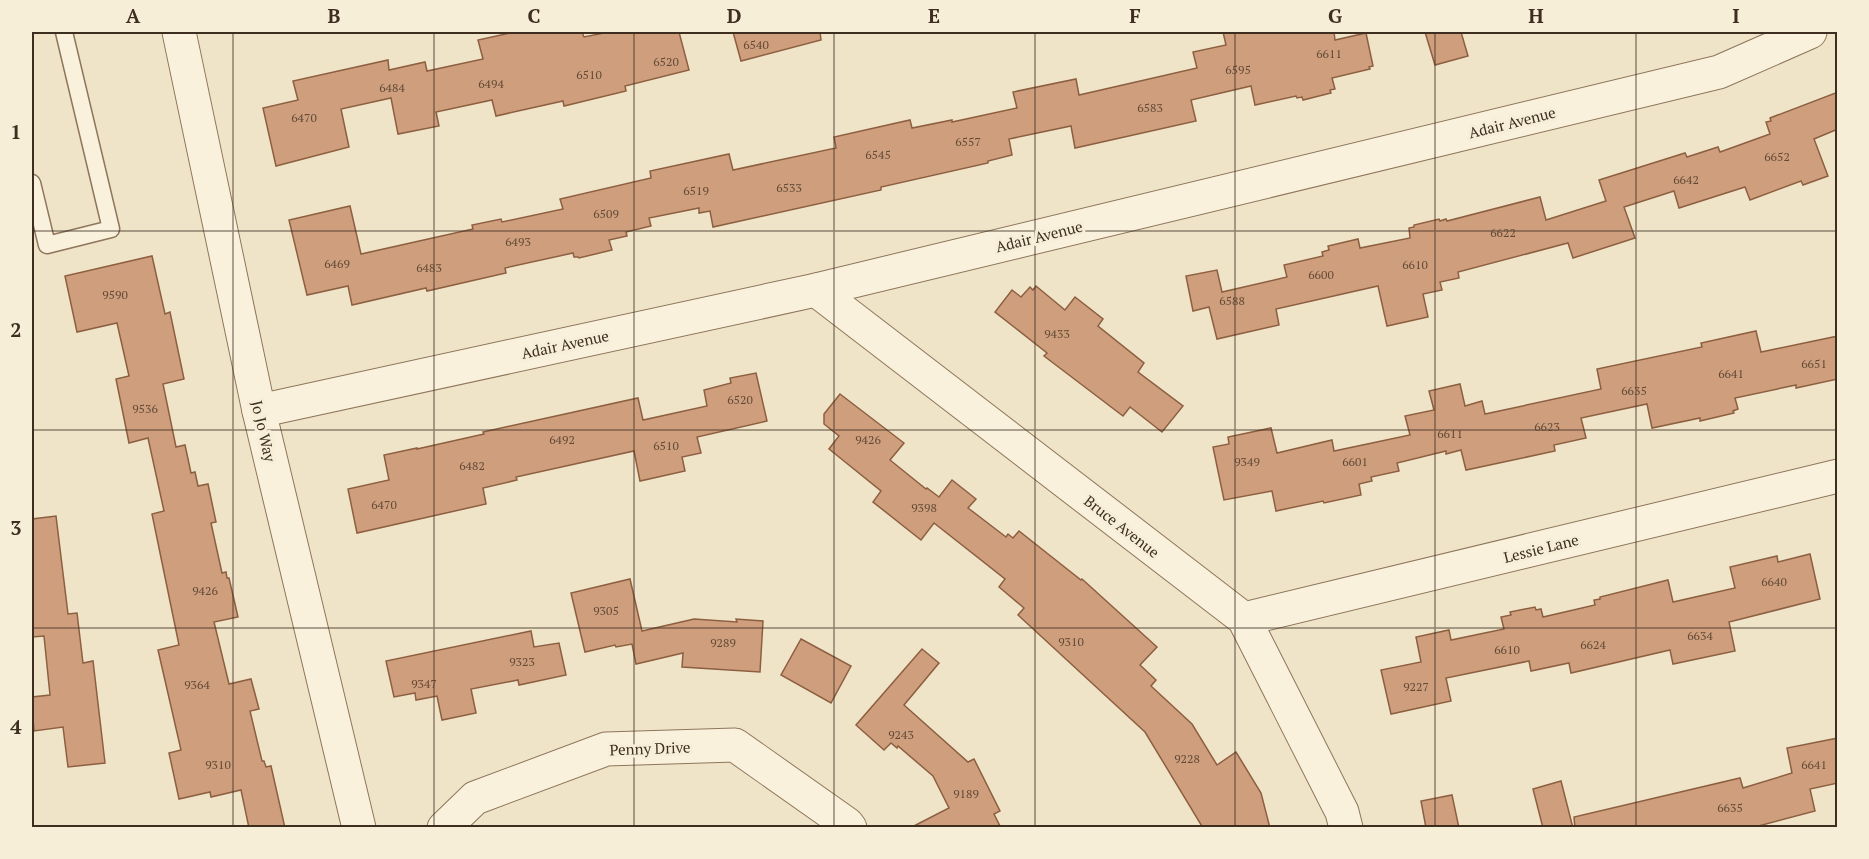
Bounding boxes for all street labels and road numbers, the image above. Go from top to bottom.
street label: Adair Avenue [1466,102,1558,142]
street label: Adair Avenue [993,216,1085,256]
street label: Adair Avenue [519,325,611,363]
street label: Jo Jo Way [247,398,281,464]
street label: Bruce Avenue [1080,490,1164,562]
street label: Lessie Lane [1501,529,1581,567]
street label: Penny Drive [609,737,691,759]

